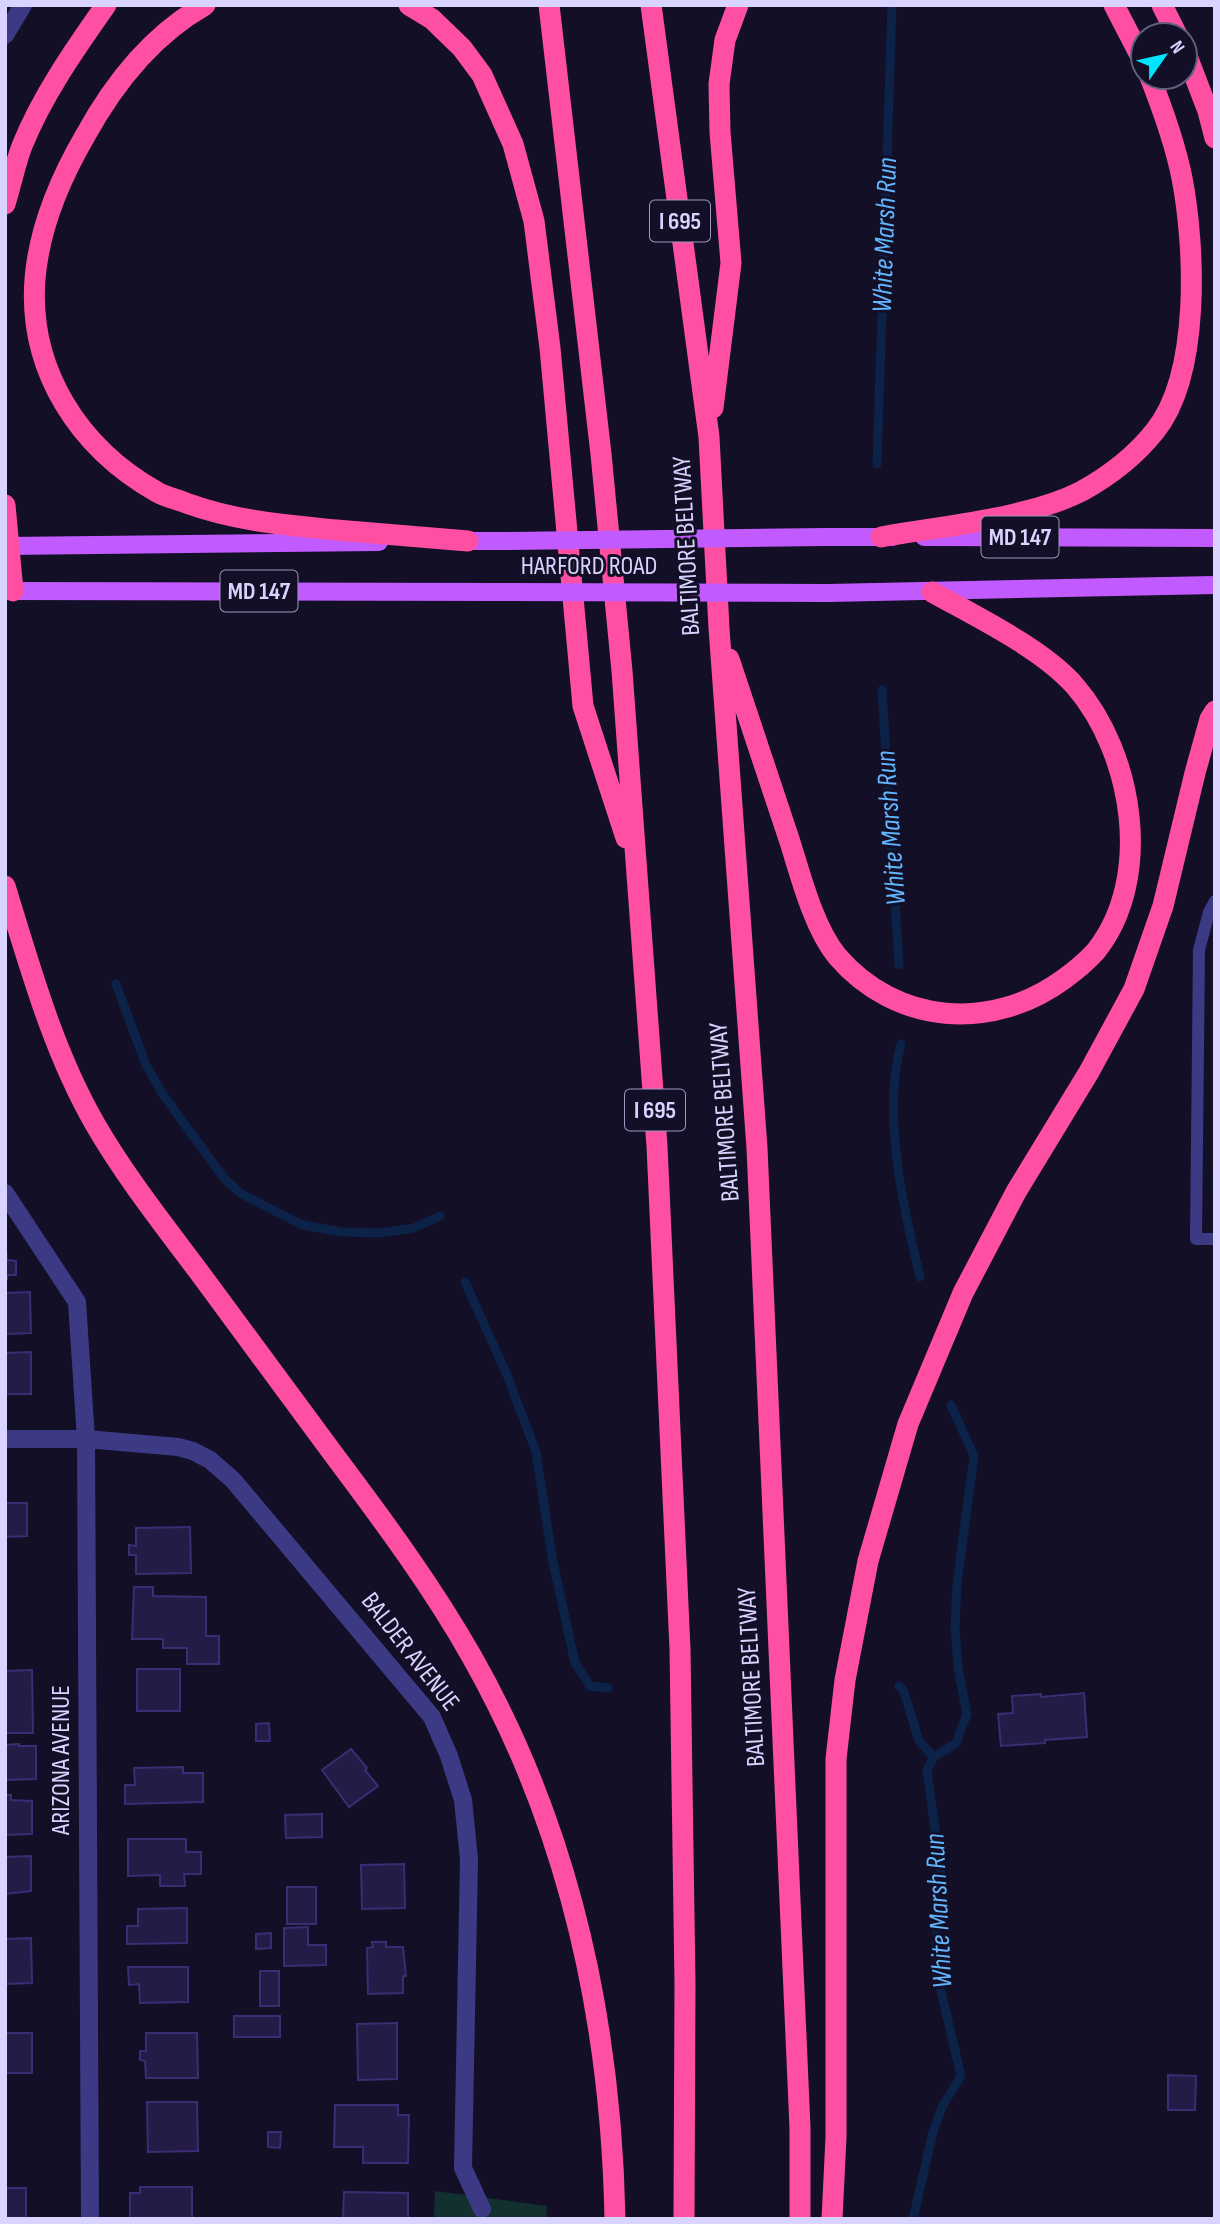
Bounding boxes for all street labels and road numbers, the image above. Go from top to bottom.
road number: I 695 [650,201,710,242]
street label: BALTIMORE BELTWAY [667,455,707,636]
road number: MD 147 [982,516,1058,558]
street label: HARFORD ROAD [521,551,657,582]
road number: MD 147 [220,570,298,612]
street label: BALTIMORE BELTWAY [703,1021,747,1203]
road number: I 695 [625,1090,685,1130]
street label: BALTIMORE BELTWAY [732,1586,772,1767]
street label: BALDER AVENUE [354,1587,466,1717]
street label: ARIZONA AVENUE [46,1685,77,1836]

